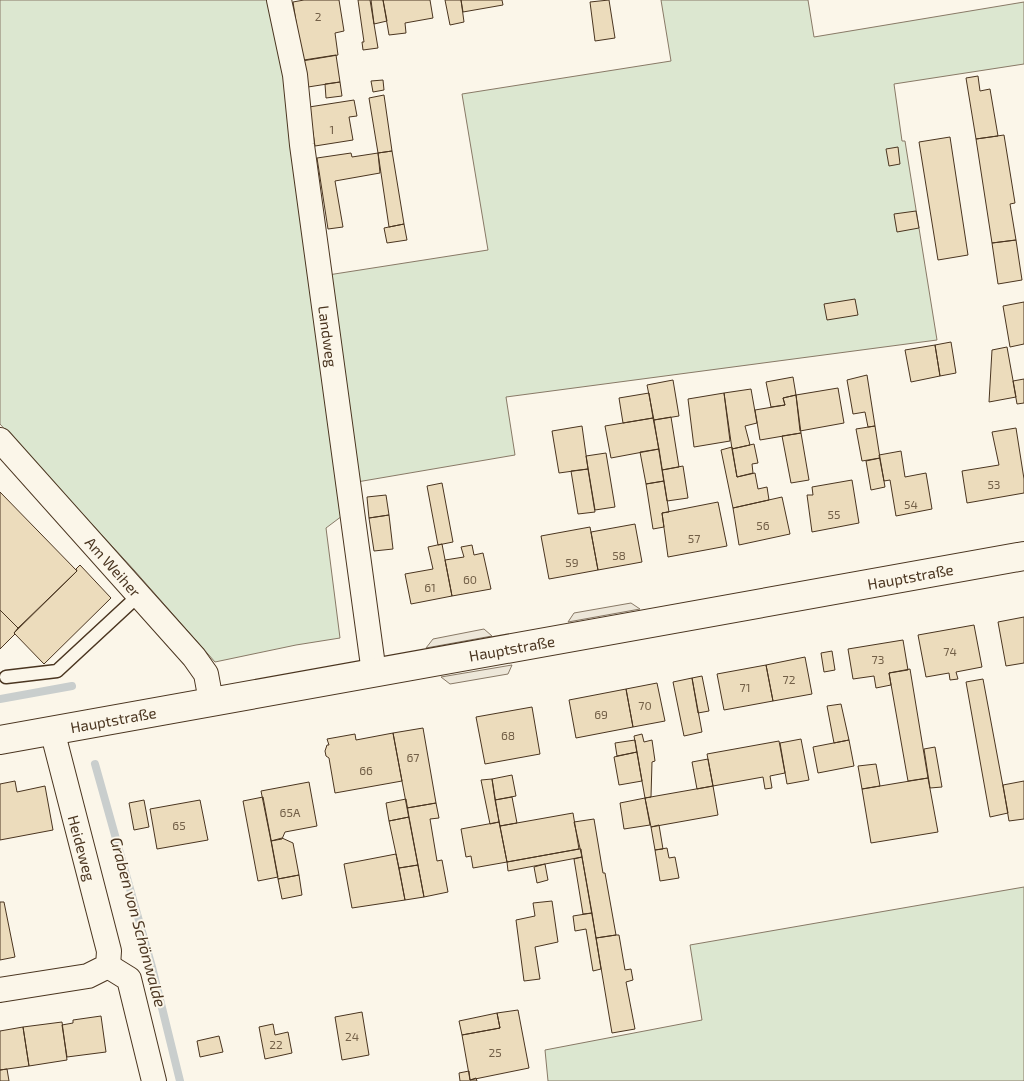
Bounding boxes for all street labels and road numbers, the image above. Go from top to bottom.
street label: Landweg [315,304,341,369]
street label: Am Weiher [82,533,145,600]
street label: Hauptstraße [866,560,955,593]
street label: Hauptstraße [467,631,556,665]
street label: Hauptstraße [69,703,158,736]
street label: Heideweg [65,813,100,883]

